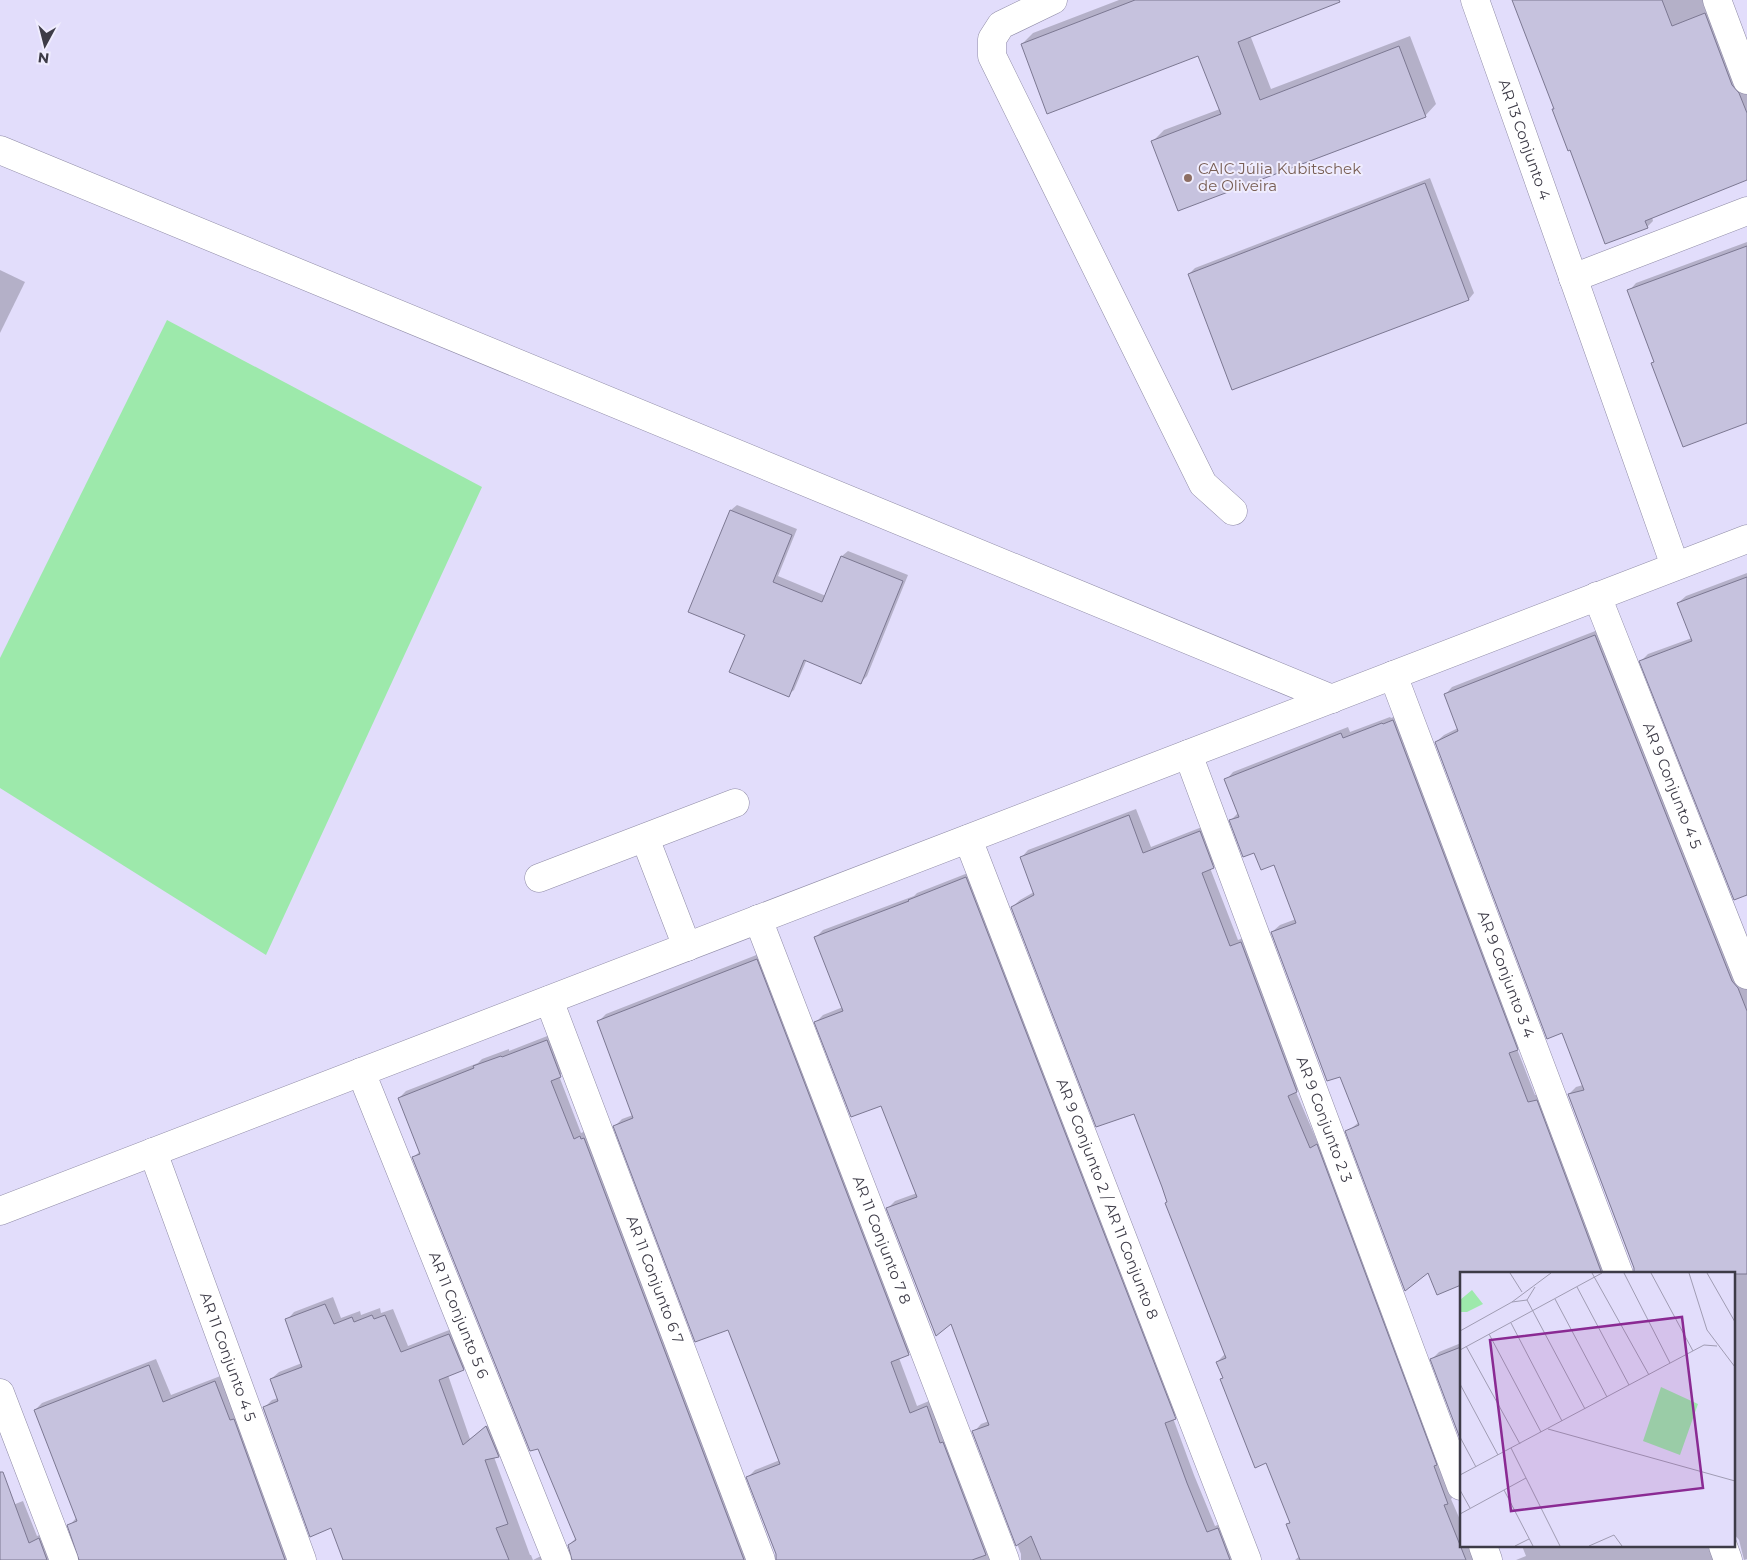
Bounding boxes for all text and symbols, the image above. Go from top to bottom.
north arrow [20,20,70,70]
text: N [37,48,50,68]
street label: AR 13 Conjunto 4 [1495,76,1555,202]
place label: CAIC Júlia Kubitschek de Oliveira [1198,159,1361,195]
marker: CAIC Júlia Kubitschek de Oliveira [1182,172,1194,184]
street label: AR 9 Conjunto 4 5 [1639,720,1706,851]
street label: AR 9 Conjunto 3 4 [1474,908,1539,1040]
street label: AR 9 Conjunto 2 3 [1293,1054,1357,1185]
street label: AR 9 Conjunto 2 / AR 11 Conjunto 8 [1053,1076,1163,1322]
street label: AR 11 Conjunto 7 8 [849,1173,915,1307]
street label: AR 11 Conjunto 6 7 [622,1213,688,1346]
street label: AR 11 Conjunto 5 6 [425,1249,493,1381]
inset map [1460,1272,1734,1548]
street label: AR 11 Conjunto 4 5 [196,1289,261,1424]

